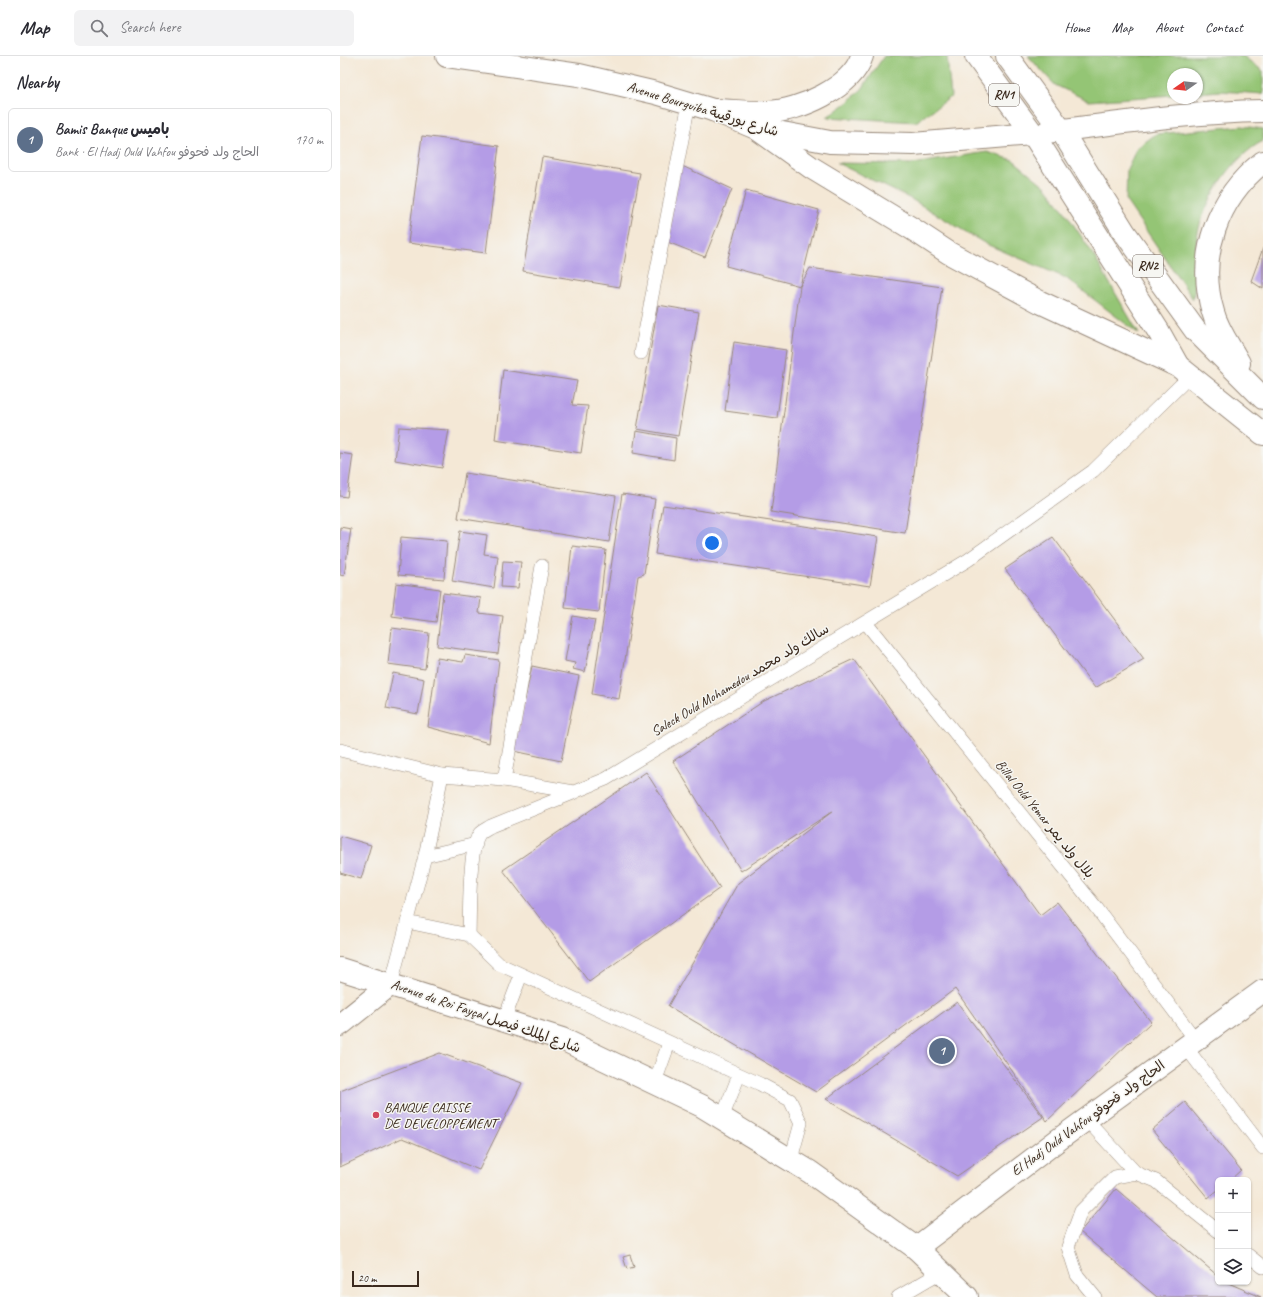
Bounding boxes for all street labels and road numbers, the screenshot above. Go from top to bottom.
street label: Avenue Bourguiba شارع بورقيبة [625,78,781,141]
road number: RN1 [989,84,1019,106]
road number: RN2 [1133,255,1163,277]
street label: Saleck Ould Mohamedou سالك ولد محمد [648,620,832,740]
street label: Billal Ould Yemar بلال ولد يمر [992,756,1098,882]
street label: Avenue du Roi Fayçal شارع الملك فيصل [389,976,583,1057]
street label: El Hadj Ould Vahfou الحاج ولد فحوفو [1008,1057,1169,1180]

